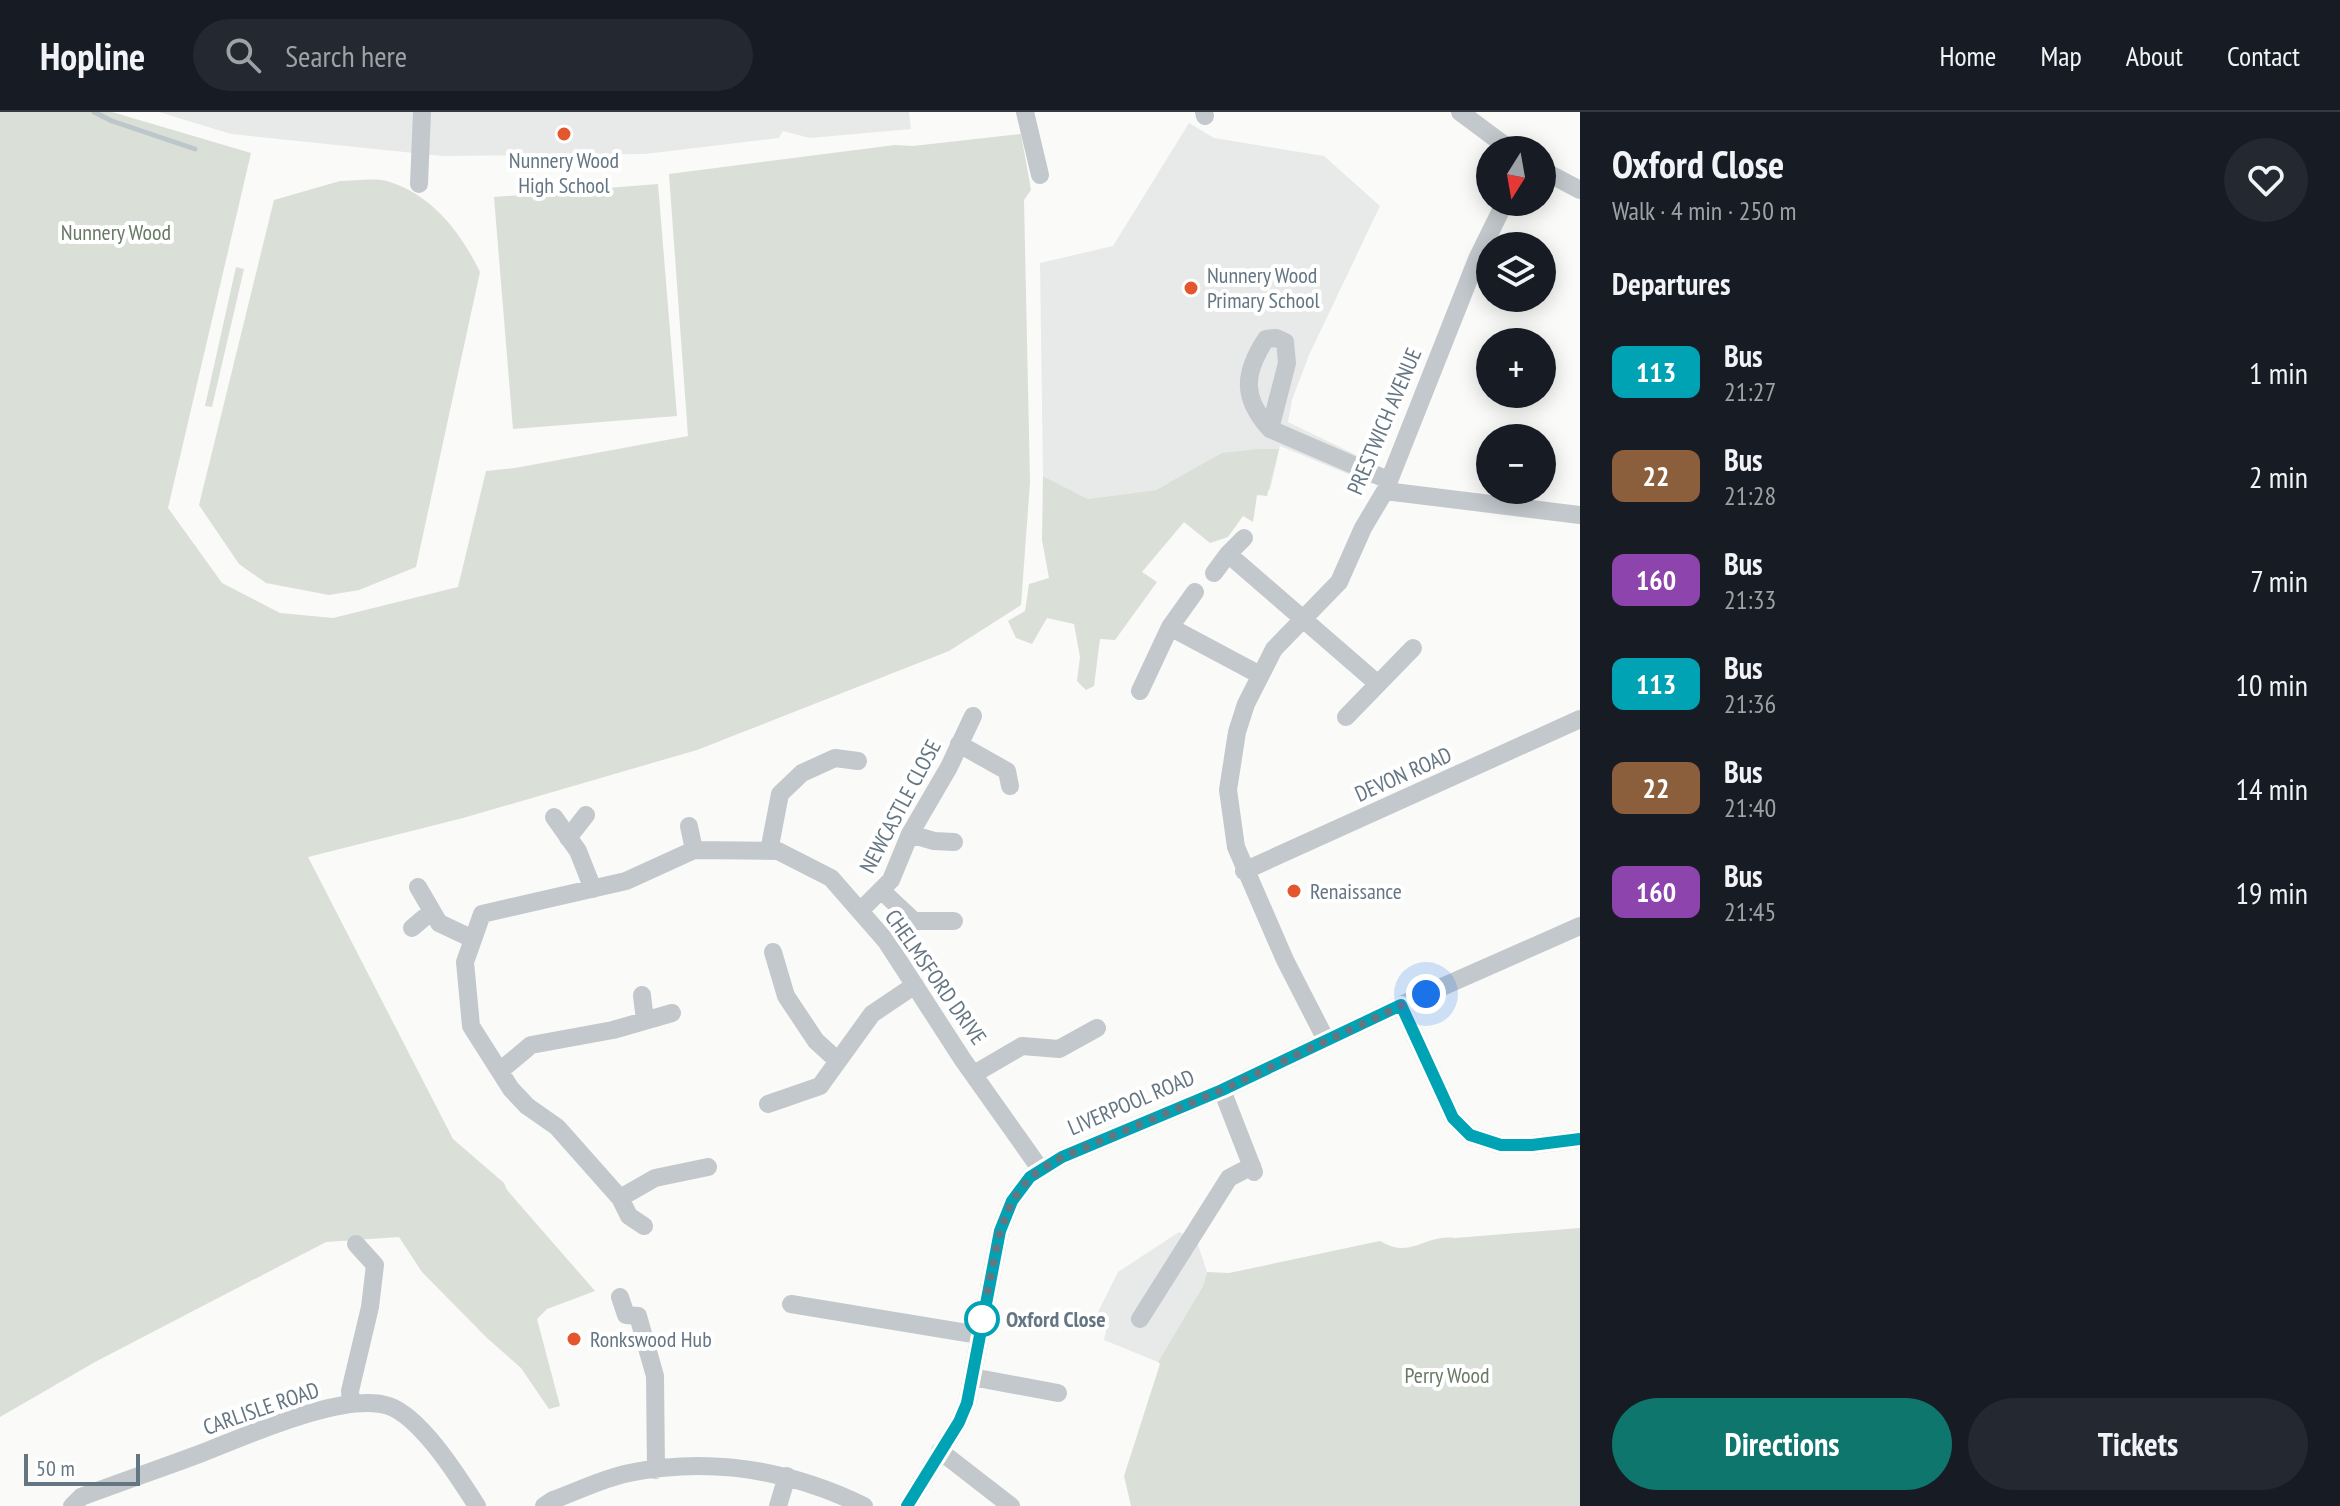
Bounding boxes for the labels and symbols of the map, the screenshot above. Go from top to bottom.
marker: Nunnery Wood High School [555,125,573,143]
north arrow [1476,136,1556,216]
place label: Nunnery Wood High School [509,146,619,199]
park label: Nunnery Wood [61,218,171,246]
place label: Nunnery Wood Primary School [1207,261,1321,314]
marker: Nunnery Wood Primary School [1182,279,1200,297]
street label: PRESTWICH AVENUE [1340,343,1428,499]
street label: NEWCASTLE CLOSE [853,735,947,877]
street label: DEVON ROAD [1350,740,1456,808]
place label: Renaissance [1310,877,1402,905]
marker: Renaissance [1285,882,1303,900]
street label: CHELMSFORD DRIVE [879,904,993,1050]
your location [1406,974,1446,1014]
street label: LIVERPOOL ROAD [1063,1063,1199,1141]
marker: Oxford Close [965,1302,999,1336]
place label: Oxford Close [1006,1305,1106,1333]
place label: Ronkswood Hub [590,1325,712,1353]
marker: Ronkswood Hub [565,1330,583,1348]
park label: Perry Wood [1405,1361,1489,1389]
street label: CARLISLE ROAD [199,1375,323,1441]
scale bar [24,1450,140,1486]

